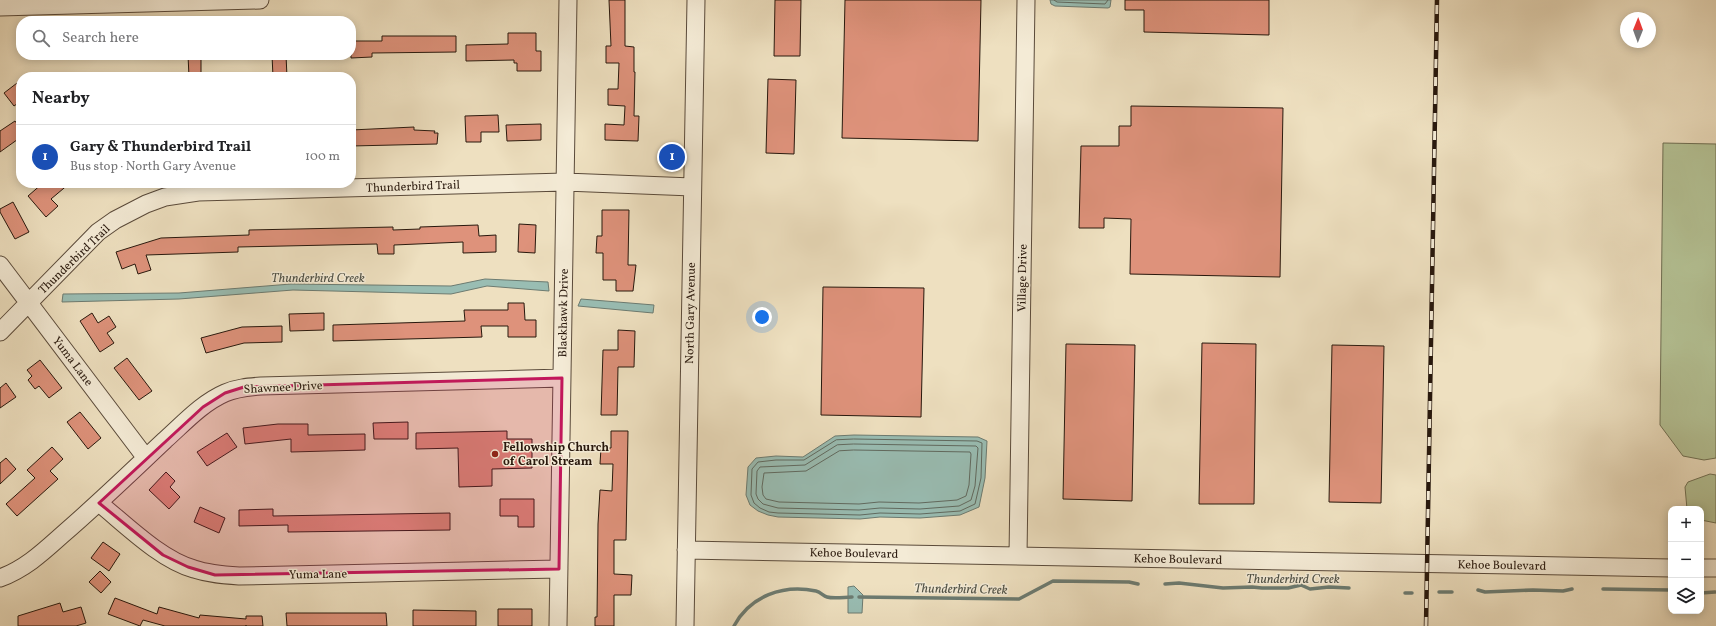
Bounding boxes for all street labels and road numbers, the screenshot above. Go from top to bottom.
street label: Thunderbird Trail [366,177,461,197]
street label: Thunderbird Trail [35,221,114,298]
street label: Village Drive [1014,244,1032,312]
street label: North Gary Avenue [682,262,700,364]
street label: Blackhawk Drive [555,268,573,358]
street label: Yuma Lane [48,334,96,390]
street label: Shawnee Drive [243,378,323,398]
street label: Kehoe Boulevard [809,545,899,563]
street label: Kehoe Boulevard [1133,551,1223,569]
street label: Kehoe Boulevard [1457,557,1547,575]
street label: Yuma Lane [289,566,348,584]

